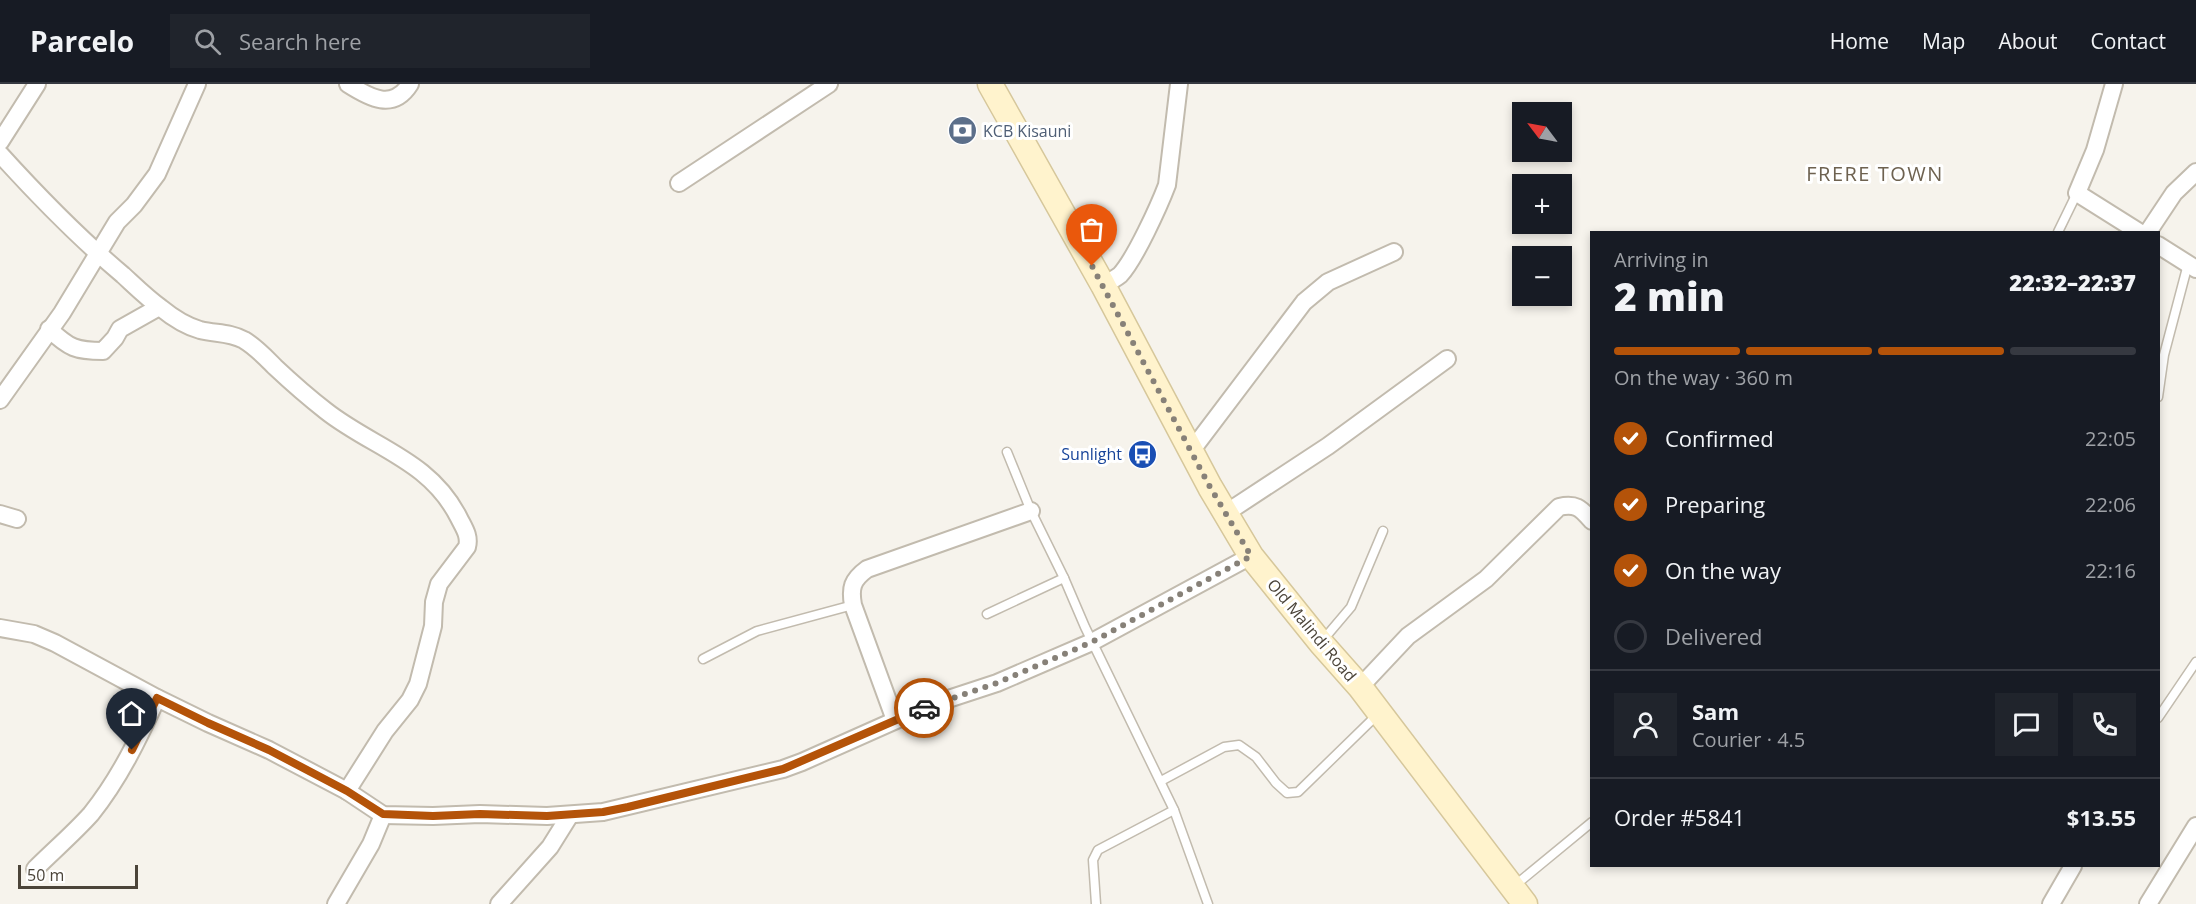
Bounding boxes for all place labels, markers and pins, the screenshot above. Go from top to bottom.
bank icon: KCB Kisauni [946,115,978,147]
place label: KCB Kisauni [983,120,1071,142]
pin [1066,204,1117,266]
bus stop icon: Sunlight [1127,438,1159,470]
place label: Sunlight [1061,443,1122,465]
pin [106,688,157,750]

